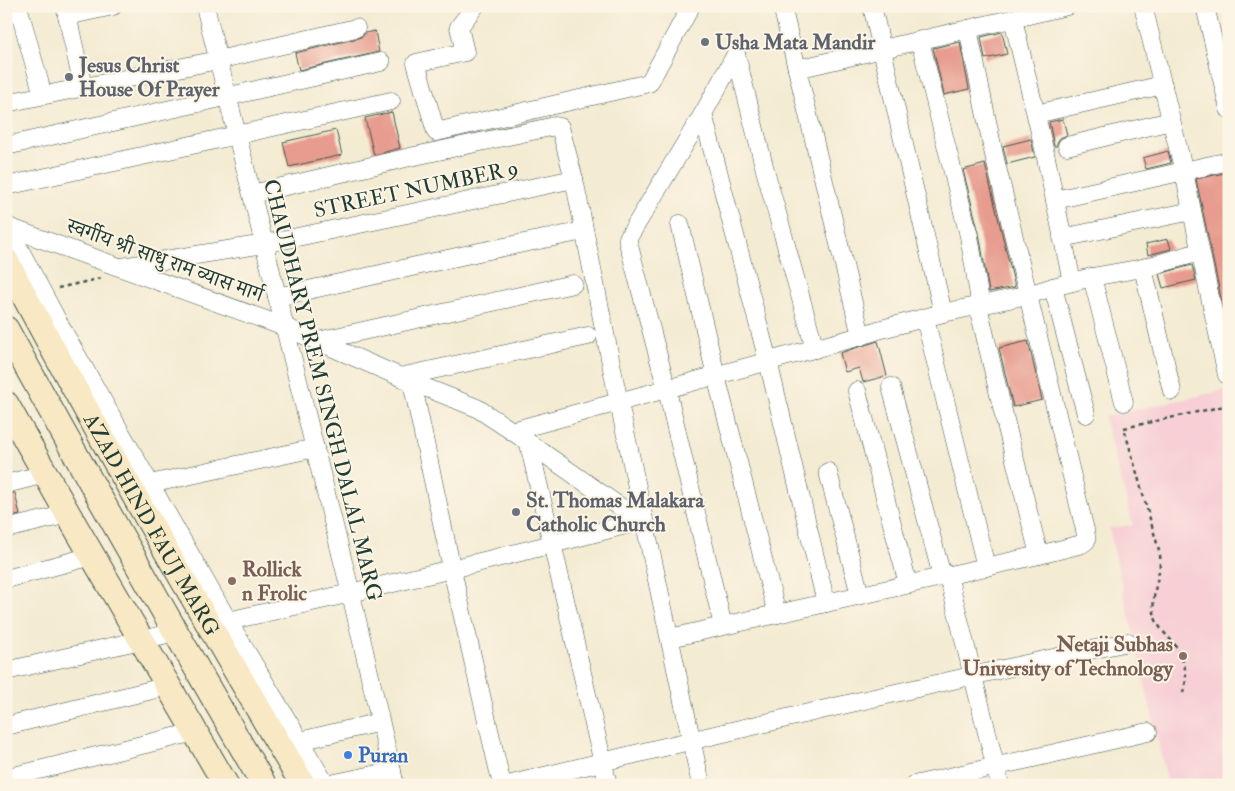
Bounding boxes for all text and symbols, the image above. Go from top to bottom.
place label: Usha Mata Mandir [715,29,876,56]
marker: Usha Mata Mandir [699,36,711,48]
place label: Jesus Christ House Of Prayer [78,52,221,103]
marker: Jesus Christ House Of Prayer [63,71,75,83]
street label: STREET NUMBER 9 [311,155,521,224]
street label: CHAUDHARY PREM SINGH DALAL MARG [257,177,388,604]
street label: स्वर्गीय श्री साधु राम व्यास मार्ग [62,212,268,309]
street label: AZAD HIND FAUJ MARG [76,408,225,641]
place label: St. Thomas Malakara Catholic Church [526,487,705,538]
marker: St. Thomas Malakara Catholic Church [510,506,522,518]
place label: Rollick n Frolic [241,556,308,607]
marker: Rollick n Frolic [226,575,238,587]
place label: Netaji Subhas University of Technology [963,631,1174,682]
marker: Netaji Subhas University of Technology [1177,650,1189,662]
place label: Puran [358,742,409,769]
marker: Puran [342,749,354,761]

